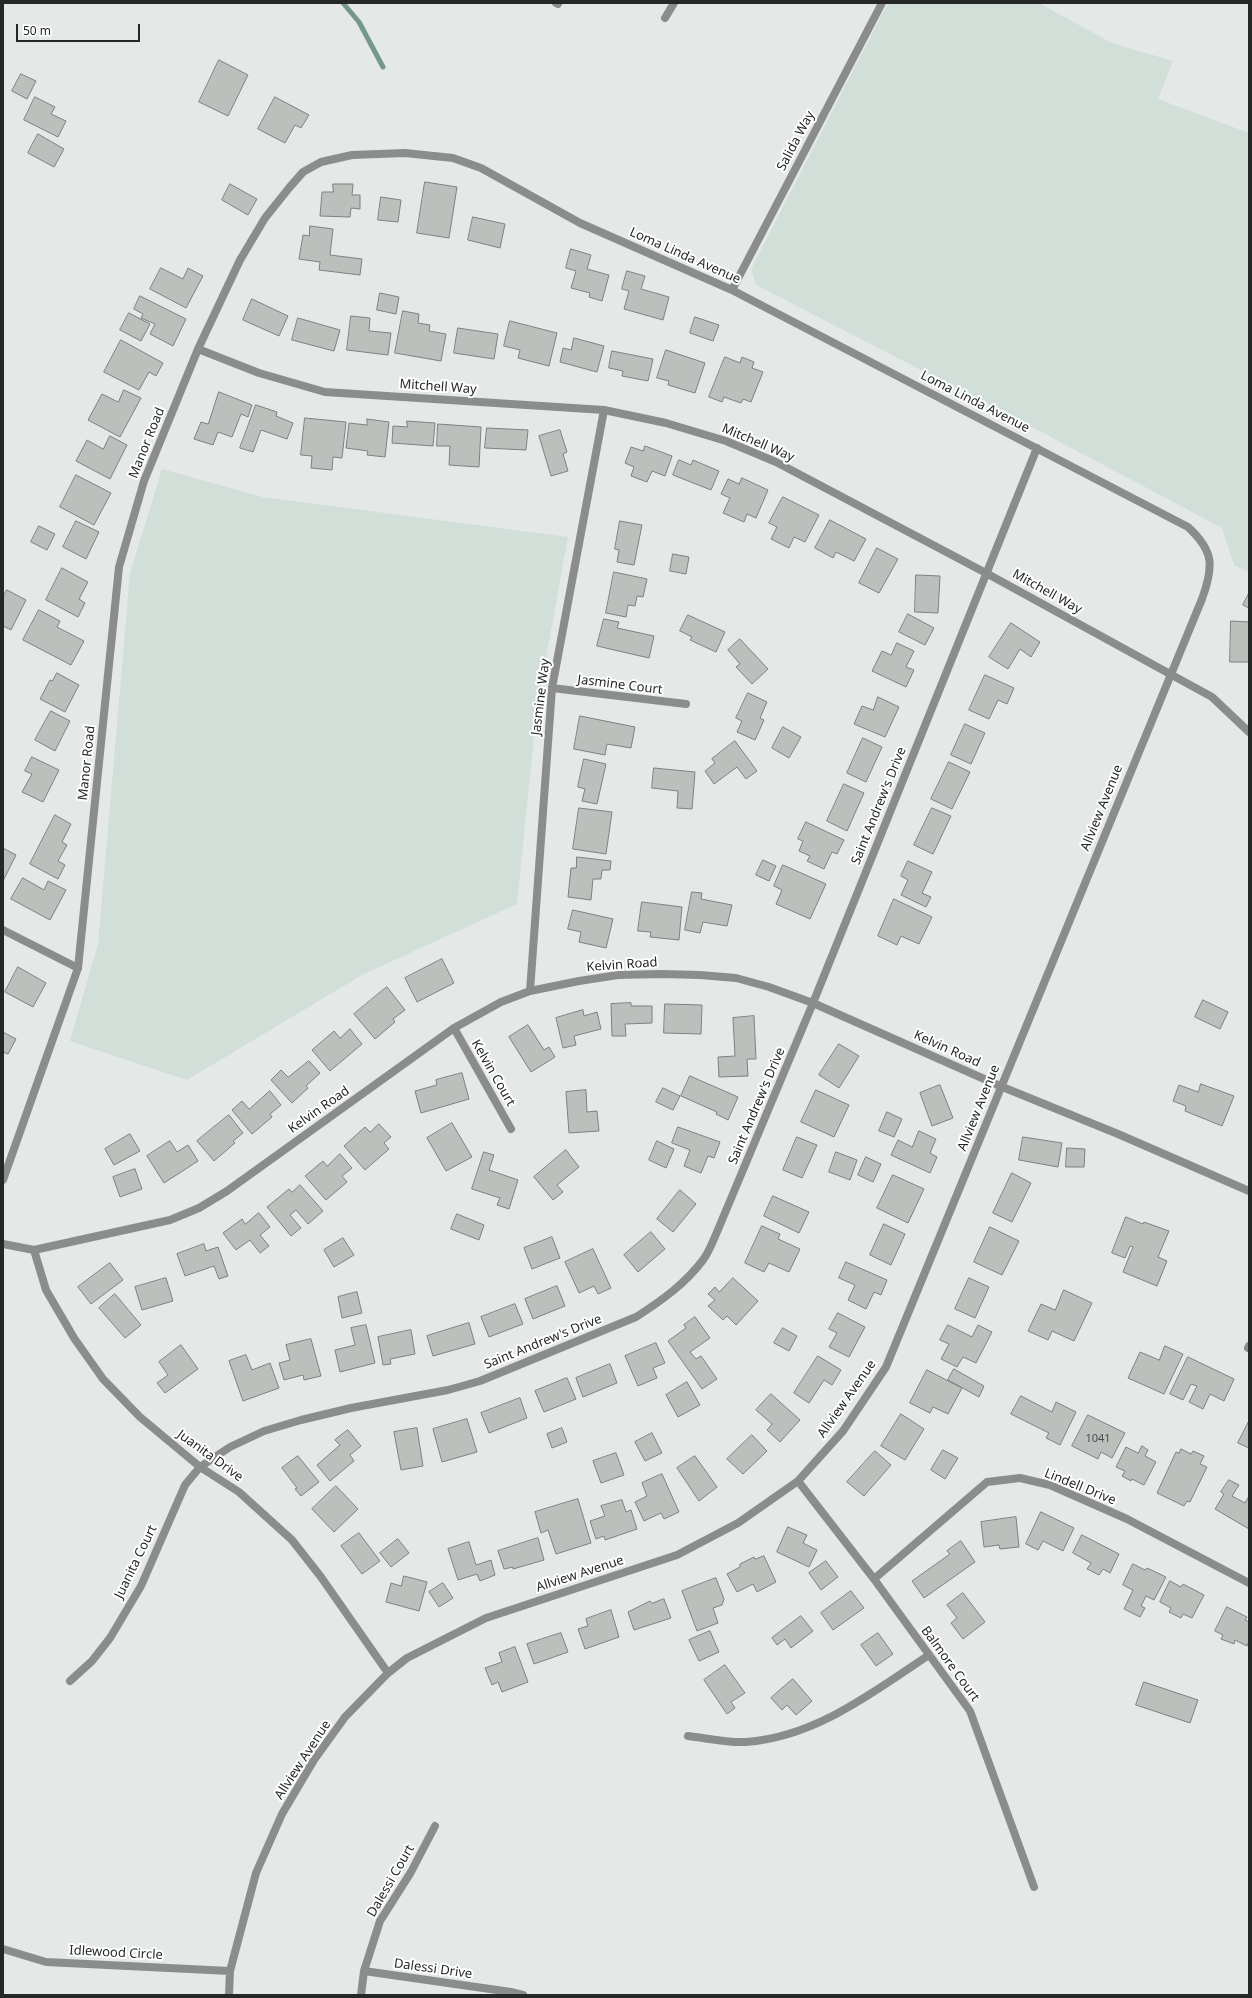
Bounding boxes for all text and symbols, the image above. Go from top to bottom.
scale bar [18,16,142,42]
text: 50 m [23,22,51,39]
street label: Salida Way [774,108,818,174]
street label: Loma Linda Avenue [627,224,743,288]
street label: Loma Linda Avenue [918,368,1032,436]
street label: Mitchell Way [399,377,477,397]
street label: Manor Road [126,405,168,481]
street label: Mitchell Way [719,421,797,465]
street label: Mitchell Way [1009,566,1085,618]
street label: Jasmine Way [529,658,553,736]
street label: Jasmine Court [577,672,663,698]
street label: Manor Road [75,725,99,801]
street label: Saint Andrew's Drive [848,745,910,867]
street label: Allview Avenue [1078,763,1126,853]
street label: Kelvin Road [586,955,658,975]
street label: Kelvin Road [911,1027,983,1071]
street label: Kelvin Court [468,1037,518,1109]
street label: Saint Andrew's Drive [725,1045,789,1167]
street label: Allview Avenue [955,1063,1003,1153]
street label: Kelvin Road [285,1083,353,1137]
street label: Saint Andrew's Drive [482,1311,604,1373]
street label: Allview Avenue [814,1357,880,1441]
street label: Juanita Drive [174,1427,246,1485]
house number: 1041 [1085,1432,1111,1446]
street label: Lindell Drive [1042,1466,1118,1508]
street label: Juanita Court [111,1523,161,1601]
street label: Allview Avenue [534,1552,626,1596]
street label: Balmore Court [917,1623,983,1705]
street label: Allview Avenue [272,1717,334,1803]
street label: Dalessi Court [364,1842,418,1920]
street label: Idlewood Circle [69,1943,163,1963]
street label: Dalessi Drive [393,1956,473,1982]

